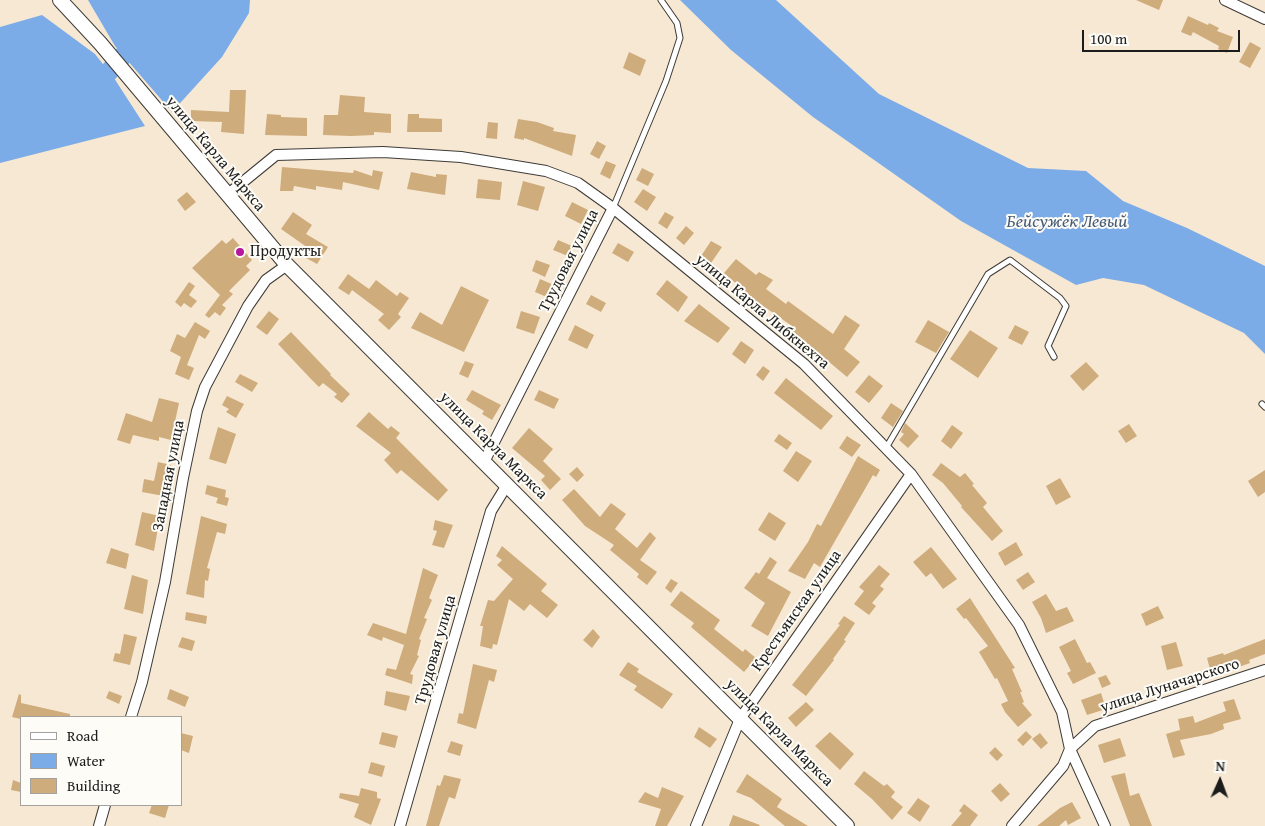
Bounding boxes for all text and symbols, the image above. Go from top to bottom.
scale bar [1085,20,1242,52]
text: 100 m [1090,28,1127,49]
street label: улица Карла Маркса [161,92,269,216]
street label: Трудовая улица [535,206,603,316]
water label: Бейсужёк Левый [1007,211,1127,233]
place label: Продукты [250,242,321,262]
marker: Продукты [234,246,246,258]
street label: улица Карла Либкнехта [691,250,833,374]
street label: улица Карла Маркса [435,388,551,504]
street label: Западная улица [149,419,189,533]
street label: Крестьянская улица [748,547,846,675]
street label: Трудовая улица [411,593,461,707]
street label: улица Луначарского [1098,654,1242,718]
street label: улица Карла Маркса [721,675,837,791]
legend [20,716,182,806]
text: Road [67,725,98,746]
text: Water [67,750,105,771]
north arrow [1195,756,1245,806]
text: N [1215,756,1226,776]
text: Building [67,775,120,796]

